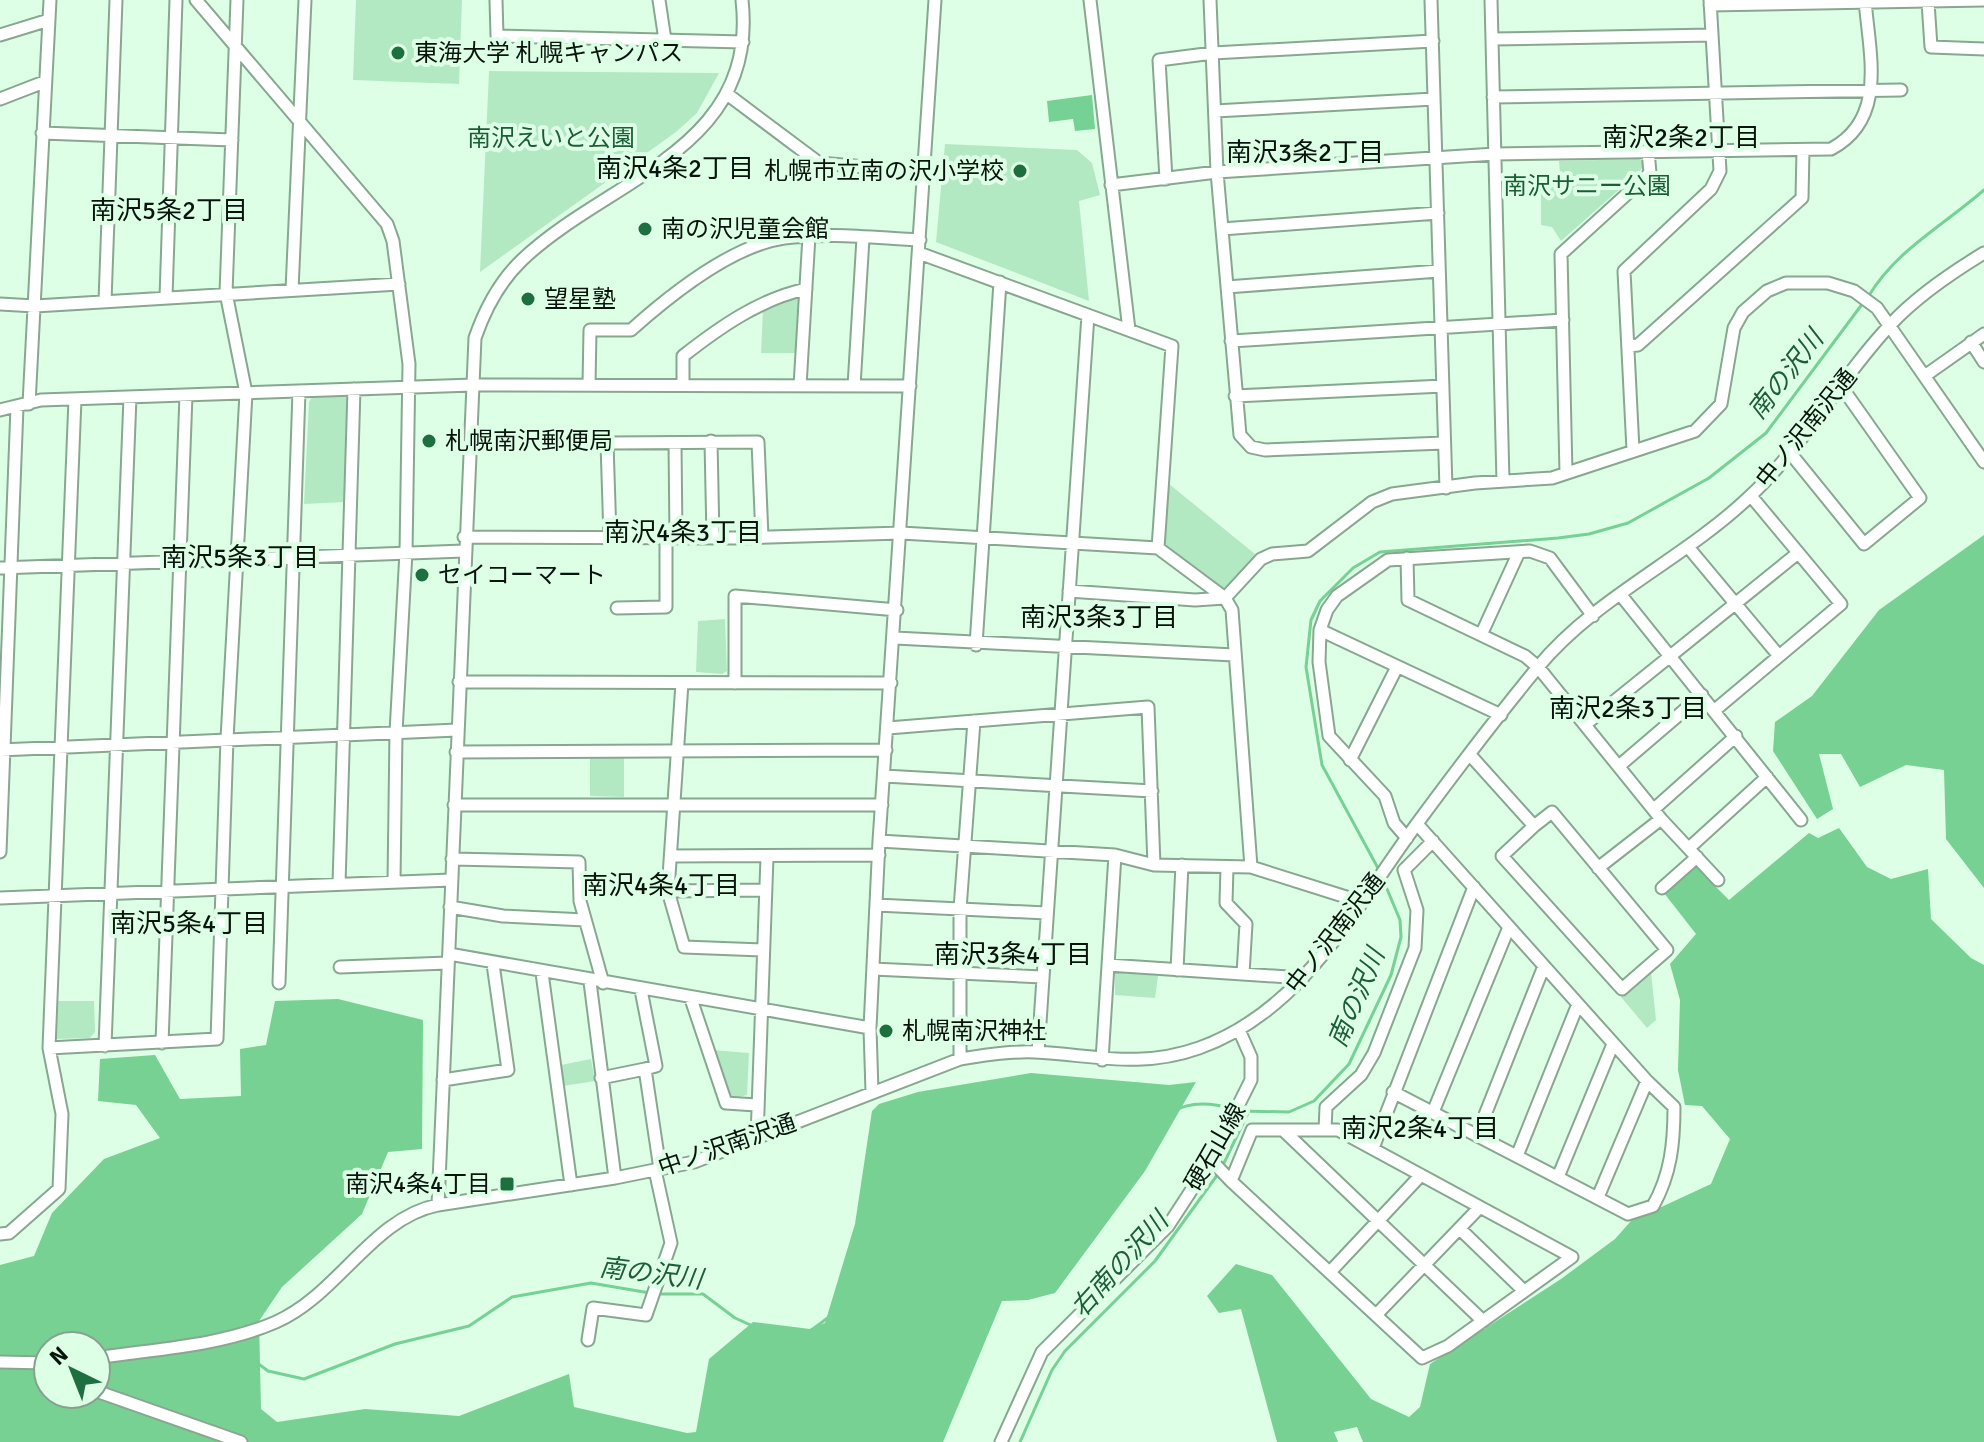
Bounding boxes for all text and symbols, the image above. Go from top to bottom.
place label: 東海大学 札幌キャンパス [414,38,683,68]
marker: 東海大学 札幌キャンパス [389,44,407,62]
district label: 南沢2条2丁目 [1602,122,1760,154]
park label: 南沢えいと公園 [467,123,635,153]
district label: 南沢3条2丁目 [1226,137,1384,169]
district label: 南沢4条2丁目 [596,153,754,185]
place label: 札幌市立南の沢小学校 [764,156,1004,186]
marker: 札幌市立南の沢小学校 [1011,162,1029,180]
park label: 南沢サニー公園 [1503,171,1671,201]
district label: 南沢5条2丁目 [90,195,248,227]
place label: 南の沢児童会館 [661,214,829,244]
marker: 南の沢児童会館 [636,220,654,238]
place label: 望星塾 [544,284,616,314]
marker: 望星塾 [519,290,537,308]
water label: 南の沢川 [1741,322,1832,426]
street label: 中ノ沢南沢通 [1749,363,1863,493]
place label: 札幌南沢郵便局 [445,426,613,456]
marker: 札幌南沢郵便局 [420,432,438,450]
district label: 南沢4条3丁目 [604,517,762,549]
district label: 南沢5条3丁目 [161,542,319,574]
place label: セイコーマート [438,560,606,590]
marker: セイコーマート [413,566,431,584]
district label: 南沢3条3丁目 [1020,602,1178,634]
district label: 南沢2条3丁目 [1549,693,1707,725]
street label: 中ノ沢南沢通 [1279,867,1391,999]
district label: 南沢4条4丁目 [582,870,740,902]
district label: 南沢5条4丁目 [110,908,268,940]
district label: 南沢3条4丁目 [934,939,1092,971]
water label: 南の沢川 [1322,941,1393,1052]
place label: 札幌南沢神社 [902,1016,1046,1046]
marker: 札幌南沢神社 [877,1022,895,1040]
street label: 硬石山線 [1178,1098,1252,1196]
street label: 中ノ沢南沢通 [654,1107,800,1183]
district label: 南沢2条4丁目 [1341,1113,1499,1145]
place label: 南沢4条4丁目 [345,1169,491,1199]
marker: 南沢4条4丁目 [498,1175,516,1193]
water label: 右南の沢川 [1065,1204,1177,1324]
water label: 南の沢川 [597,1252,708,1297]
north arrow [32,1330,112,1410]
text: N [44,1341,74,1371]

